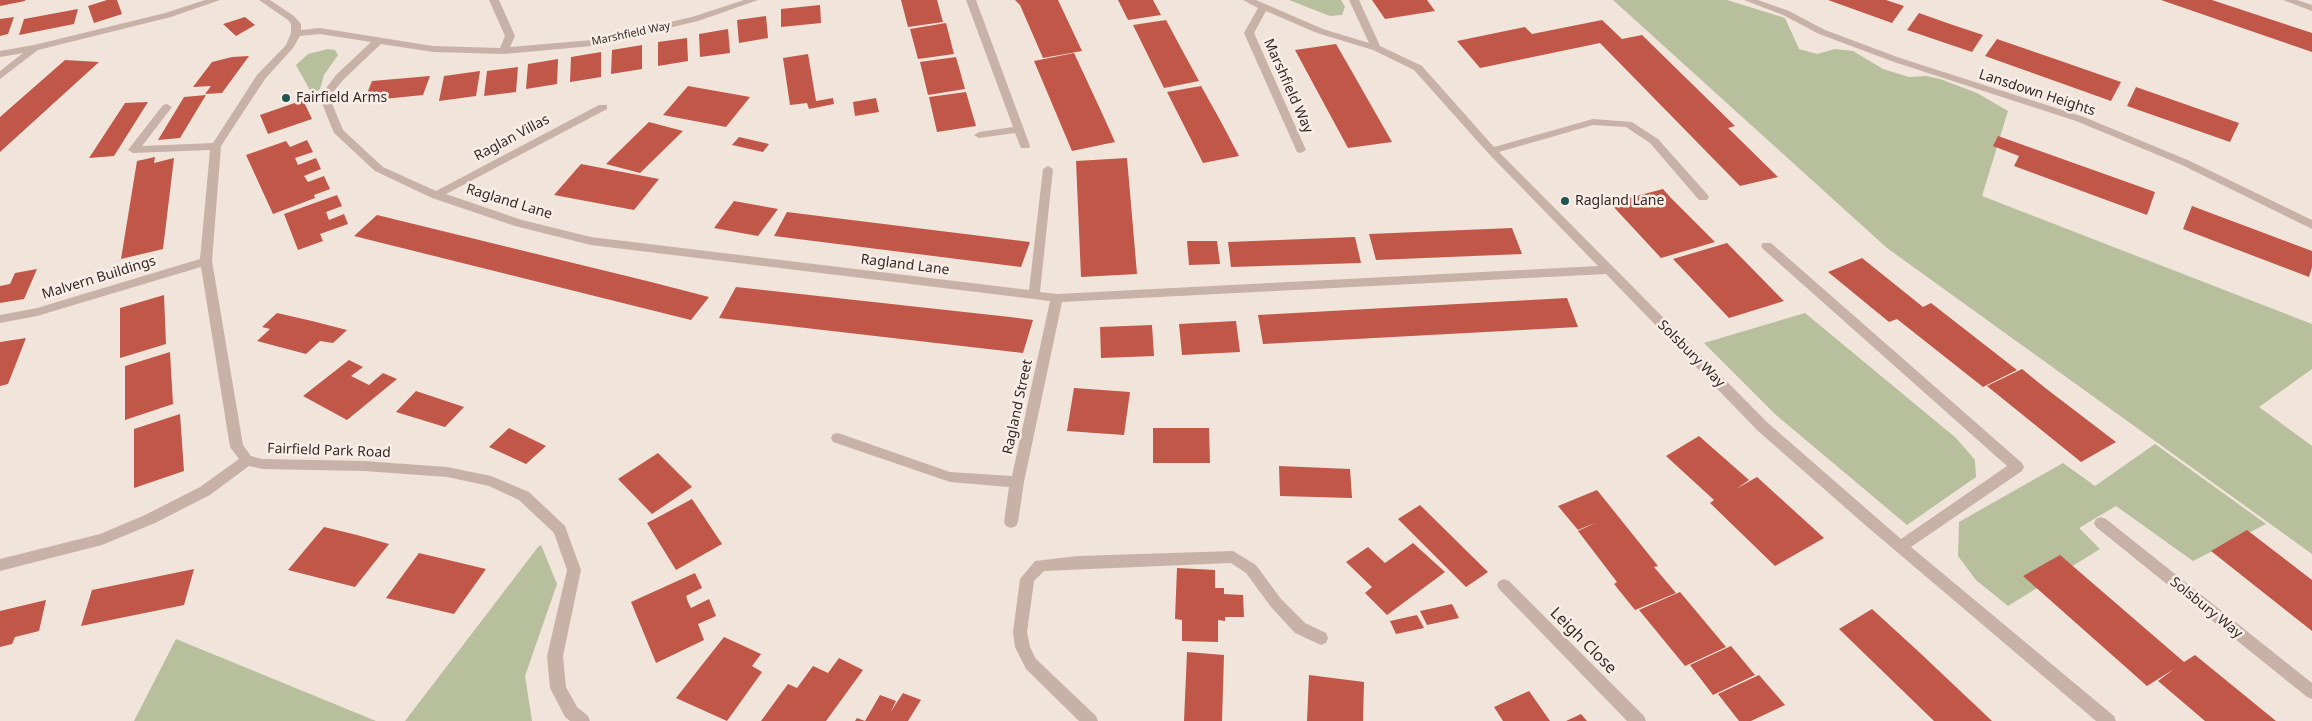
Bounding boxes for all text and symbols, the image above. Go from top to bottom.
street label: Marshfield Way [591,19,671,49]
street label: Marshfield Way [1260,36,1316,136]
street label: Lansdown Heights [1977,66,2097,120]
place label: Fairfield Arms [296,90,387,106]
marker: Fairfield Arms [280,92,292,104]
street label: Raglan Villas [472,111,552,165]
street label: Ragland Lane [464,181,554,223]
place label: Ragland Lane [1575,193,1664,209]
marker: Ragland Lane [1559,195,1571,207]
street label: Ragland Lane [860,251,950,279]
street label: Malvern Buildings [40,253,158,303]
street label: Solsbury Way [1654,317,1728,391]
street label: Ragland Street [1000,358,1036,456]
street label: Fairfield Park Road [267,440,391,462]
street label: Solsbury Way [2167,574,2245,642]
street label: Leigh Close [1546,604,1620,678]

